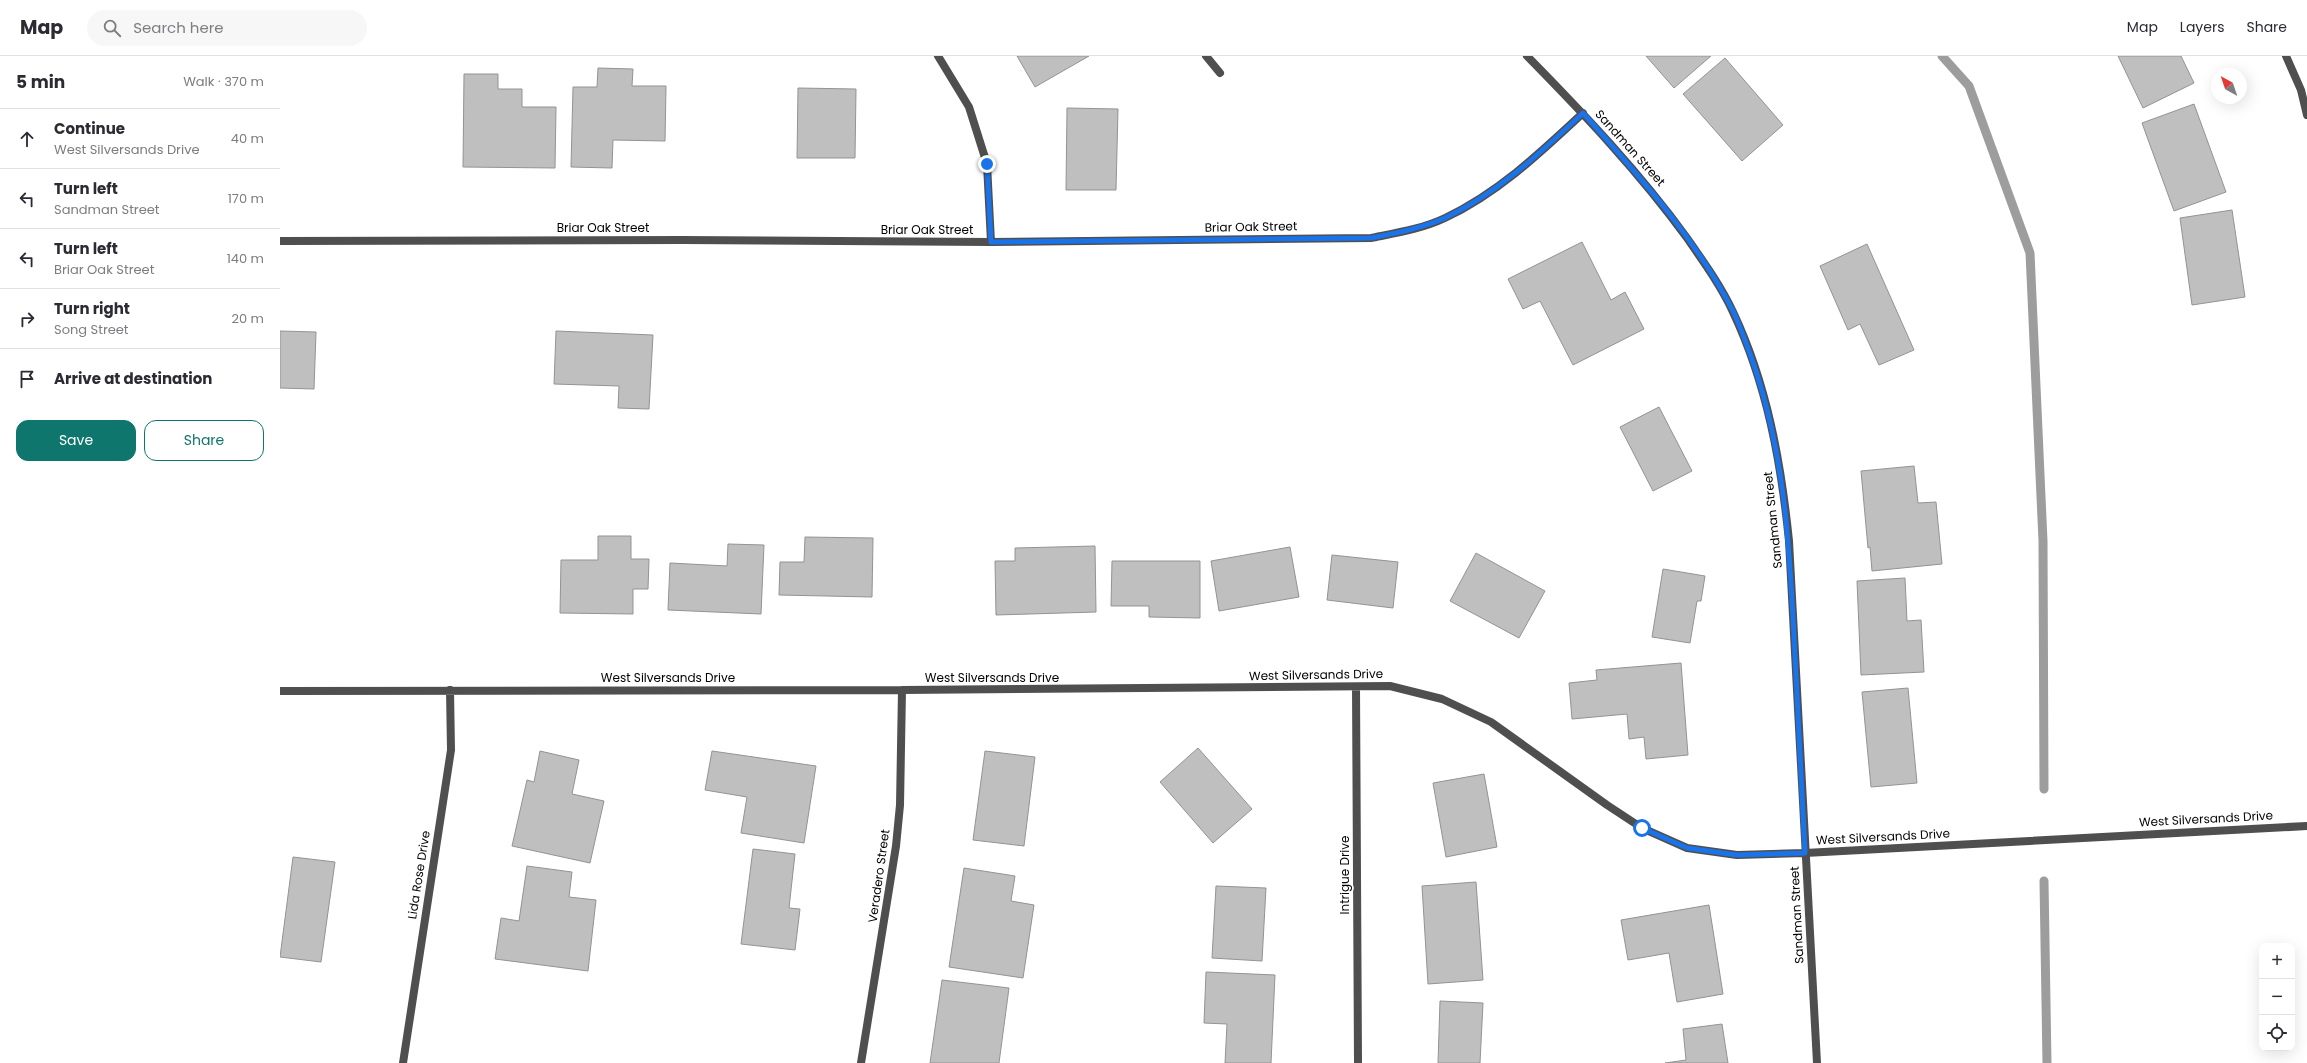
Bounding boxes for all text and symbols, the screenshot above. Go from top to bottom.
search box [87,10,367,46]
text: Map [20,14,63,41]
icon: search [101,17,123,39]
text: Search here [133,17,224,38]
text: Map [2127,17,2158,37]
text: Layers [2180,17,2224,37]
text: Share [2246,17,2287,37]
north arrow [2211,68,2247,104]
text: 5 min [16,70,65,94]
text: Walk · 370 m [183,72,264,91]
street label: Sandman Street [1591,106,1669,190]
text: Continue [54,118,125,139]
icon: ahead [16,128,38,150]
text: 40 m [231,129,264,148]
text: West Silversands Drive [54,140,200,159]
route end [978,155,996,173]
text: Turn left [54,178,118,199]
icon: left [16,188,38,210]
text: 170 m [228,189,264,208]
text: Sandman Street [54,200,160,219]
street label: Briar Oak Street [1205,217,1297,236]
street label: Briar Oak Street [557,219,649,236]
street label: Briar Oak Street [881,221,973,238]
text: Turn left [54,238,118,259]
icon: left [16,248,38,270]
text: 140 m [227,249,264,268]
text: Briar Oak Street [54,260,154,279]
text: Turn right [54,298,130,319]
icon: right [16,308,38,330]
text: 20 m [231,309,264,328]
text: Song Street [54,320,129,339]
icon: arrive [16,368,38,390]
text: Arrive at destination [54,368,212,389]
button: Save [16,420,136,461]
button: Share [144,420,264,461]
street label: Sandman Street [1759,471,1786,569]
street label: West Silversands Drive [1249,665,1383,684]
street label: West Silversands Drive [601,669,735,686]
street label: West Silversands Drive [925,669,1059,686]
street label: West Silversands Drive [2138,806,2273,831]
route start [1633,819,1651,837]
street label: West Silversands Drive [1815,824,1950,849]
street label: Veradero Street [864,828,893,924]
street label: Lida Rose Drive [403,829,434,920]
street label: Intrigue Drive [1336,836,1353,914]
street label: Sandman Street [1785,866,1808,964]
map controls [2259,943,2295,1051]
button: + [2259,943,2295,979]
button: − [2259,979,2295,1015]
button: locate [2259,1015,2295,1051]

